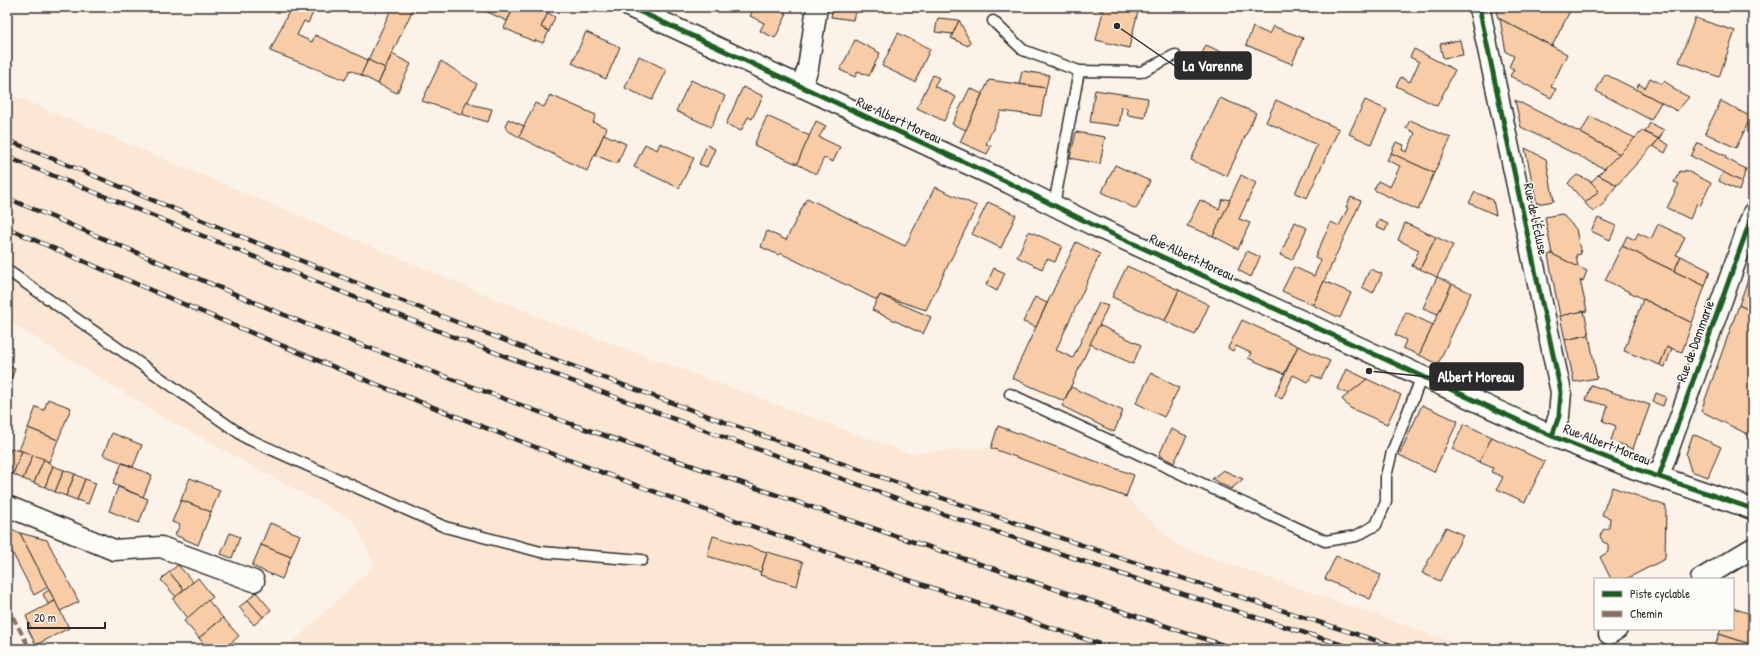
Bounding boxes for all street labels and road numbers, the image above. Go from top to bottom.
street label: Rue Albert Moreau [853,91,945,148]
street label: Rue de l'Écluse [1520,181,1553,257]
street label: Rue Albert Moreau [1146,228,1238,285]
street label: Rue de Dammarie [1671,297,1718,384]
street label: Rue Albert Moreau [1561,418,1654,469]

